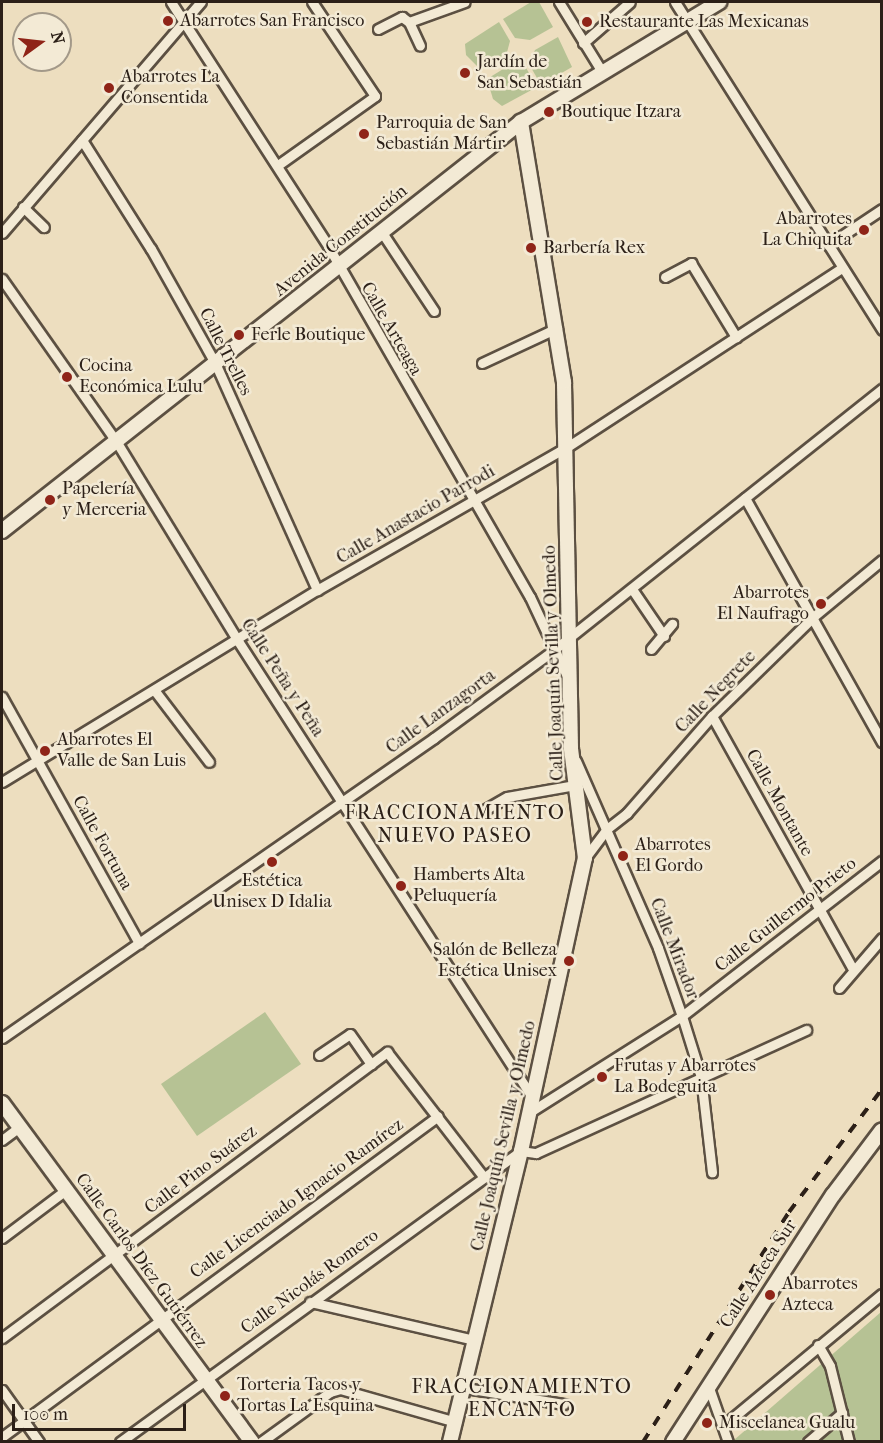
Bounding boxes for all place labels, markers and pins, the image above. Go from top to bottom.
place label: Abarrotes San Francisco [180,10,364,32]
place label: Restaurante Las Mexicanas [599,11,809,33]
marker: Abarrotes San Francisco [161,14,175,28]
marker: Restaurante Las Mexicanas [580,15,594,29]
place label: Jardín de San Sebastián [477,52,582,94]
marker: Jardín de San Sebastián [458,66,472,80]
place label: Abarrotes La Consentida [121,67,220,110]
marker: Abarrotes La Consentida [102,81,116,95]
place label: Boutique Itzara [561,101,681,123]
marker: Boutique Itzara [542,105,556,119]
place label: Parroquia de San Sebastián Mártir [376,113,507,156]
marker: Parroquia de San Sebastián Mártir [357,127,371,141]
place label: Abarrotes La Chiquita [762,209,852,252]
marker: Abarrotes La Chiquita [857,223,871,237]
place label: Barbería Rex [543,237,645,259]
marker: Barbería Rex [524,241,538,255]
place label: Ferle Boutique [251,324,365,346]
marker: Ferle Boutique [232,328,246,342]
place label: Cocina Económica Lulu [79,356,203,398]
marker: Cocina Económica Lulu [60,370,74,384]
place label: Papelería y Merceria [62,479,146,522]
marker: Papelería y Merceria [43,493,57,507]
place label: Abarrotes El Naufrago [717,583,809,626]
marker: Abarrotes El Naufrago [814,597,828,611]
place label: Abarrotes El Valle de San Luis [57,730,186,772]
marker: Abarrotes El Valle de San Luis [38,744,52,758]
place label: Abarrotes El Gordo [635,835,711,878]
marker: Abarrotes El Gordo [616,849,630,863]
marker: Estética Unisex D Idalia [265,855,279,869]
place label: Hamberts Alta Peluquería [413,865,525,908]
place label: Estética Unisex D Idalia [212,871,332,914]
marker: Hamberts Alta Peluquería [394,879,408,893]
place label: Salón de Belleza Estética Unisex [433,940,557,982]
marker: Salón de Belleza Estética Unisex [562,954,576,968]
place label: Frutas y Abarrotes La Bodeguita [614,1056,756,1098]
marker: Frutas y Abarrotes La Bodeguita [595,1070,609,1084]
place label: Abarrotes Azteca [782,1274,858,1316]
marker: Abarrotes Azteca [763,1288,777,1302]
place label: Torteria Tacos y Tortas La Esquina [237,1375,374,1418]
marker: Torteria Tacos y Tortas La Esquina [218,1389,232,1403]
place label: Miscelanea Gualu [719,1412,855,1434]
marker: Miscelanea Gualu [700,1416,714,1430]

